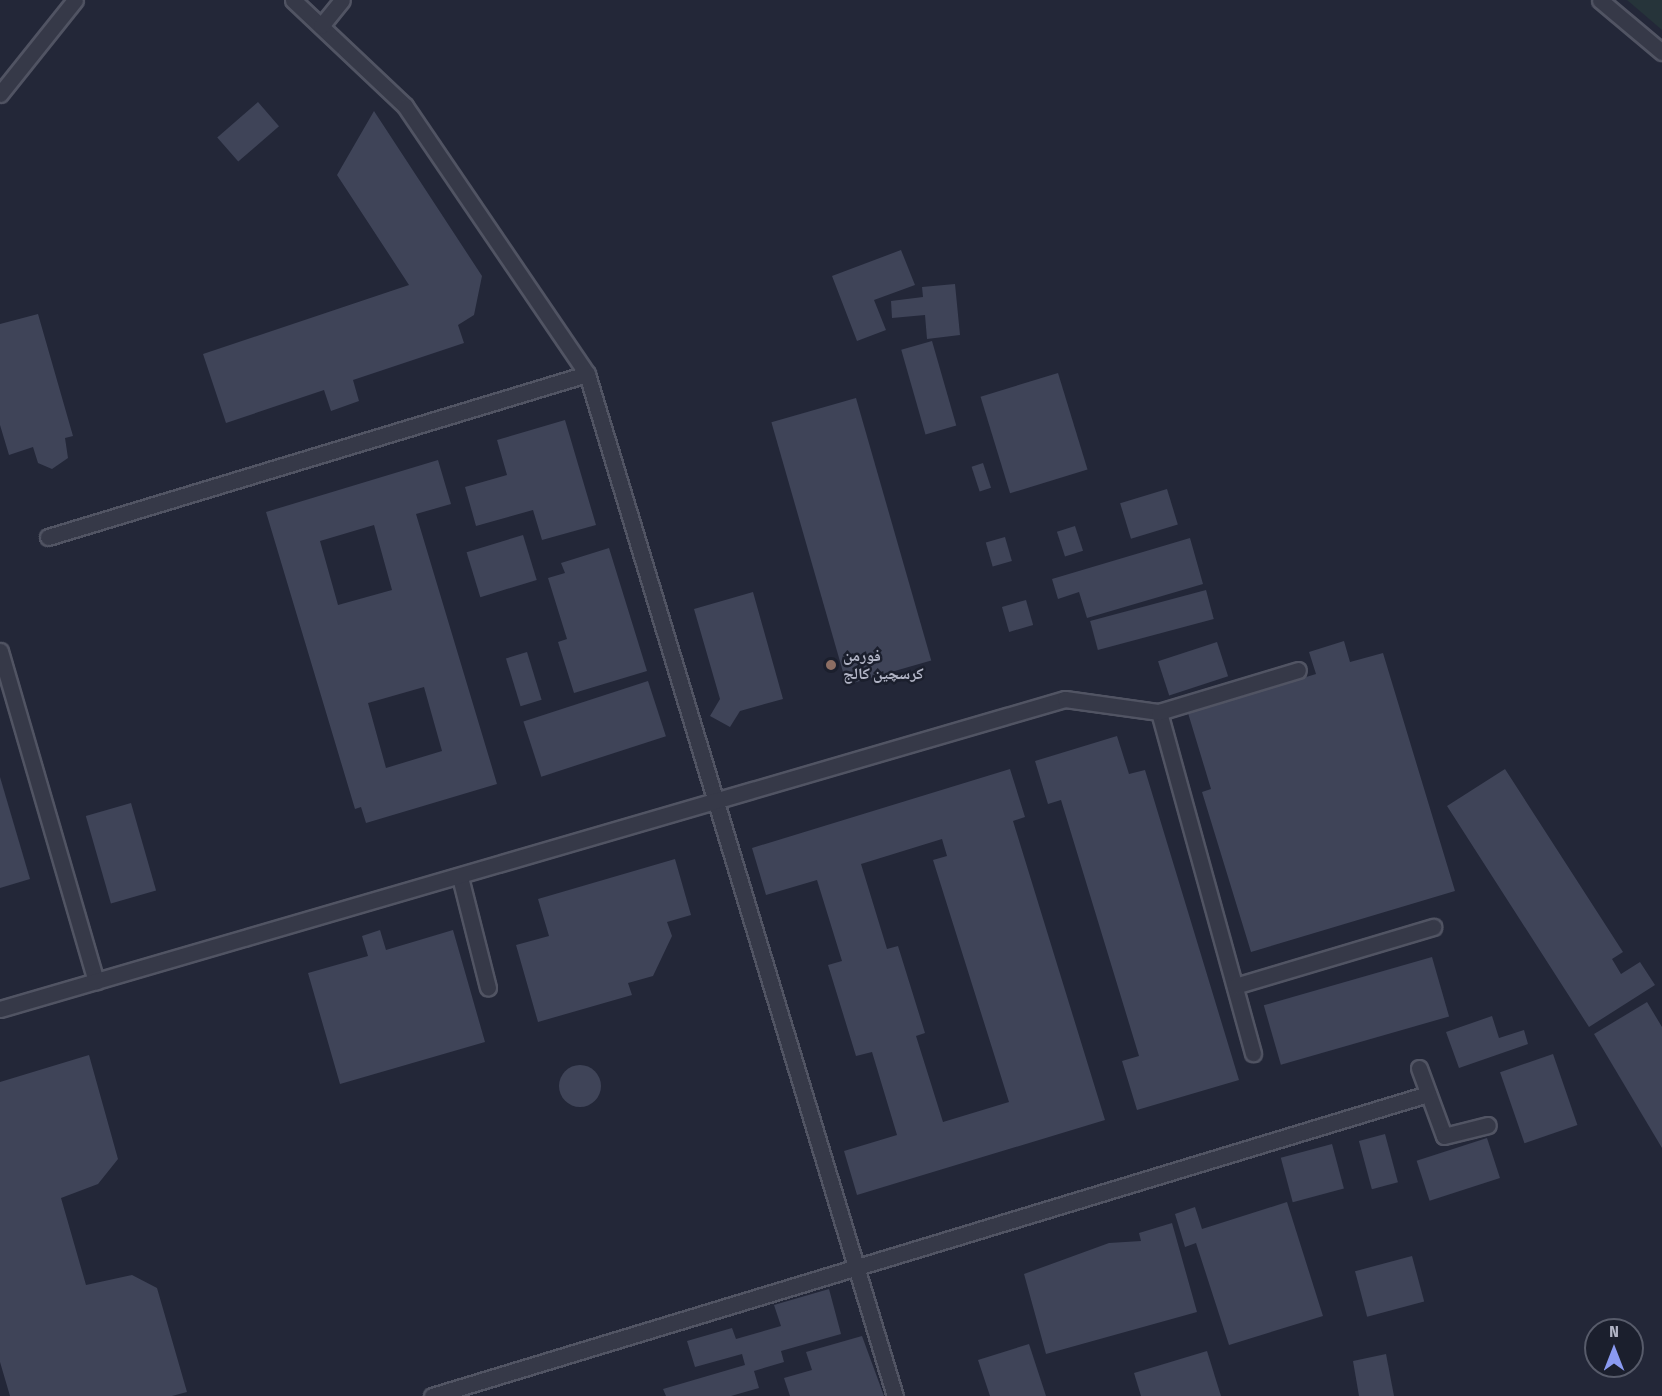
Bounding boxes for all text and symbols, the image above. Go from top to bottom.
place label: فورمن کرسچین کالج [843,646,924,684]
marker: فورمن کرسچین کالج [824,658,838,672]
north arrow [1584,1318,1644,1378]
text: N [1609,1322,1619,1341]

